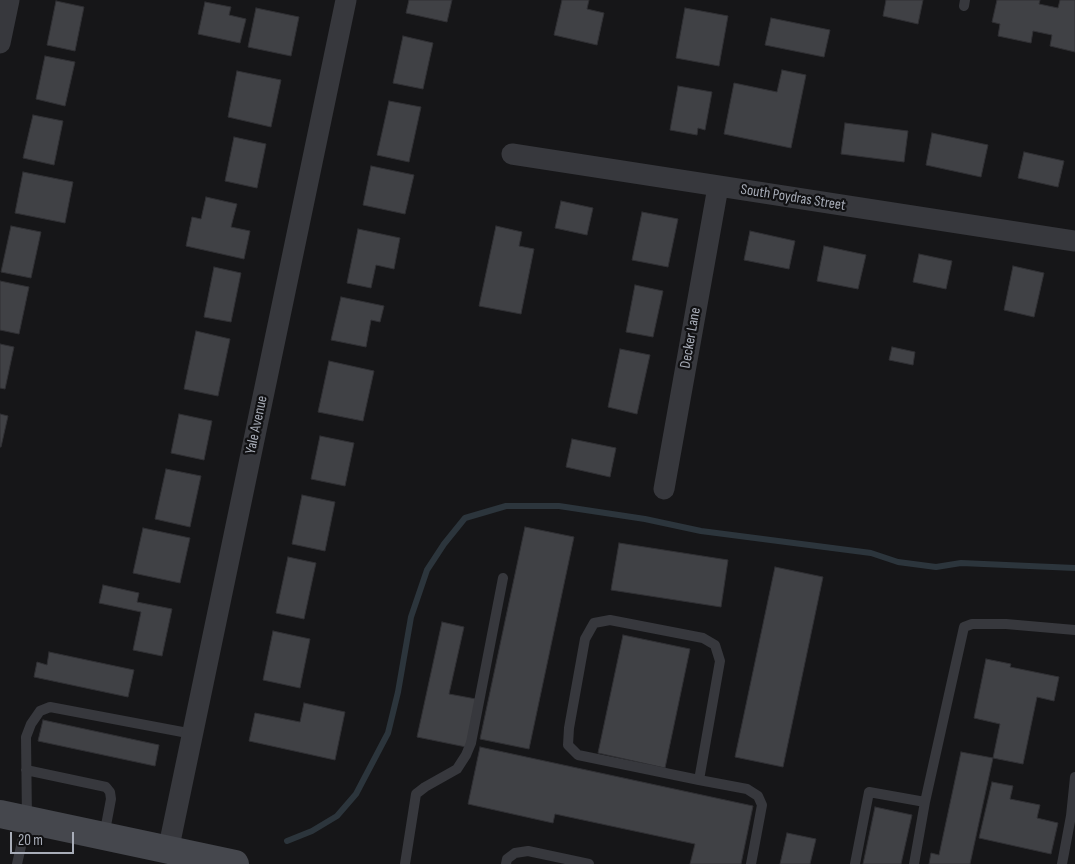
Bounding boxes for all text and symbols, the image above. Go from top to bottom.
street label: South Poydras Street [739,181,847,215]
street label: Decker Lane [677,306,705,370]
street label: Yale Avenue [242,394,272,456]
scale bar [12,822,76,854]
text: 20 m [18,831,43,850]

